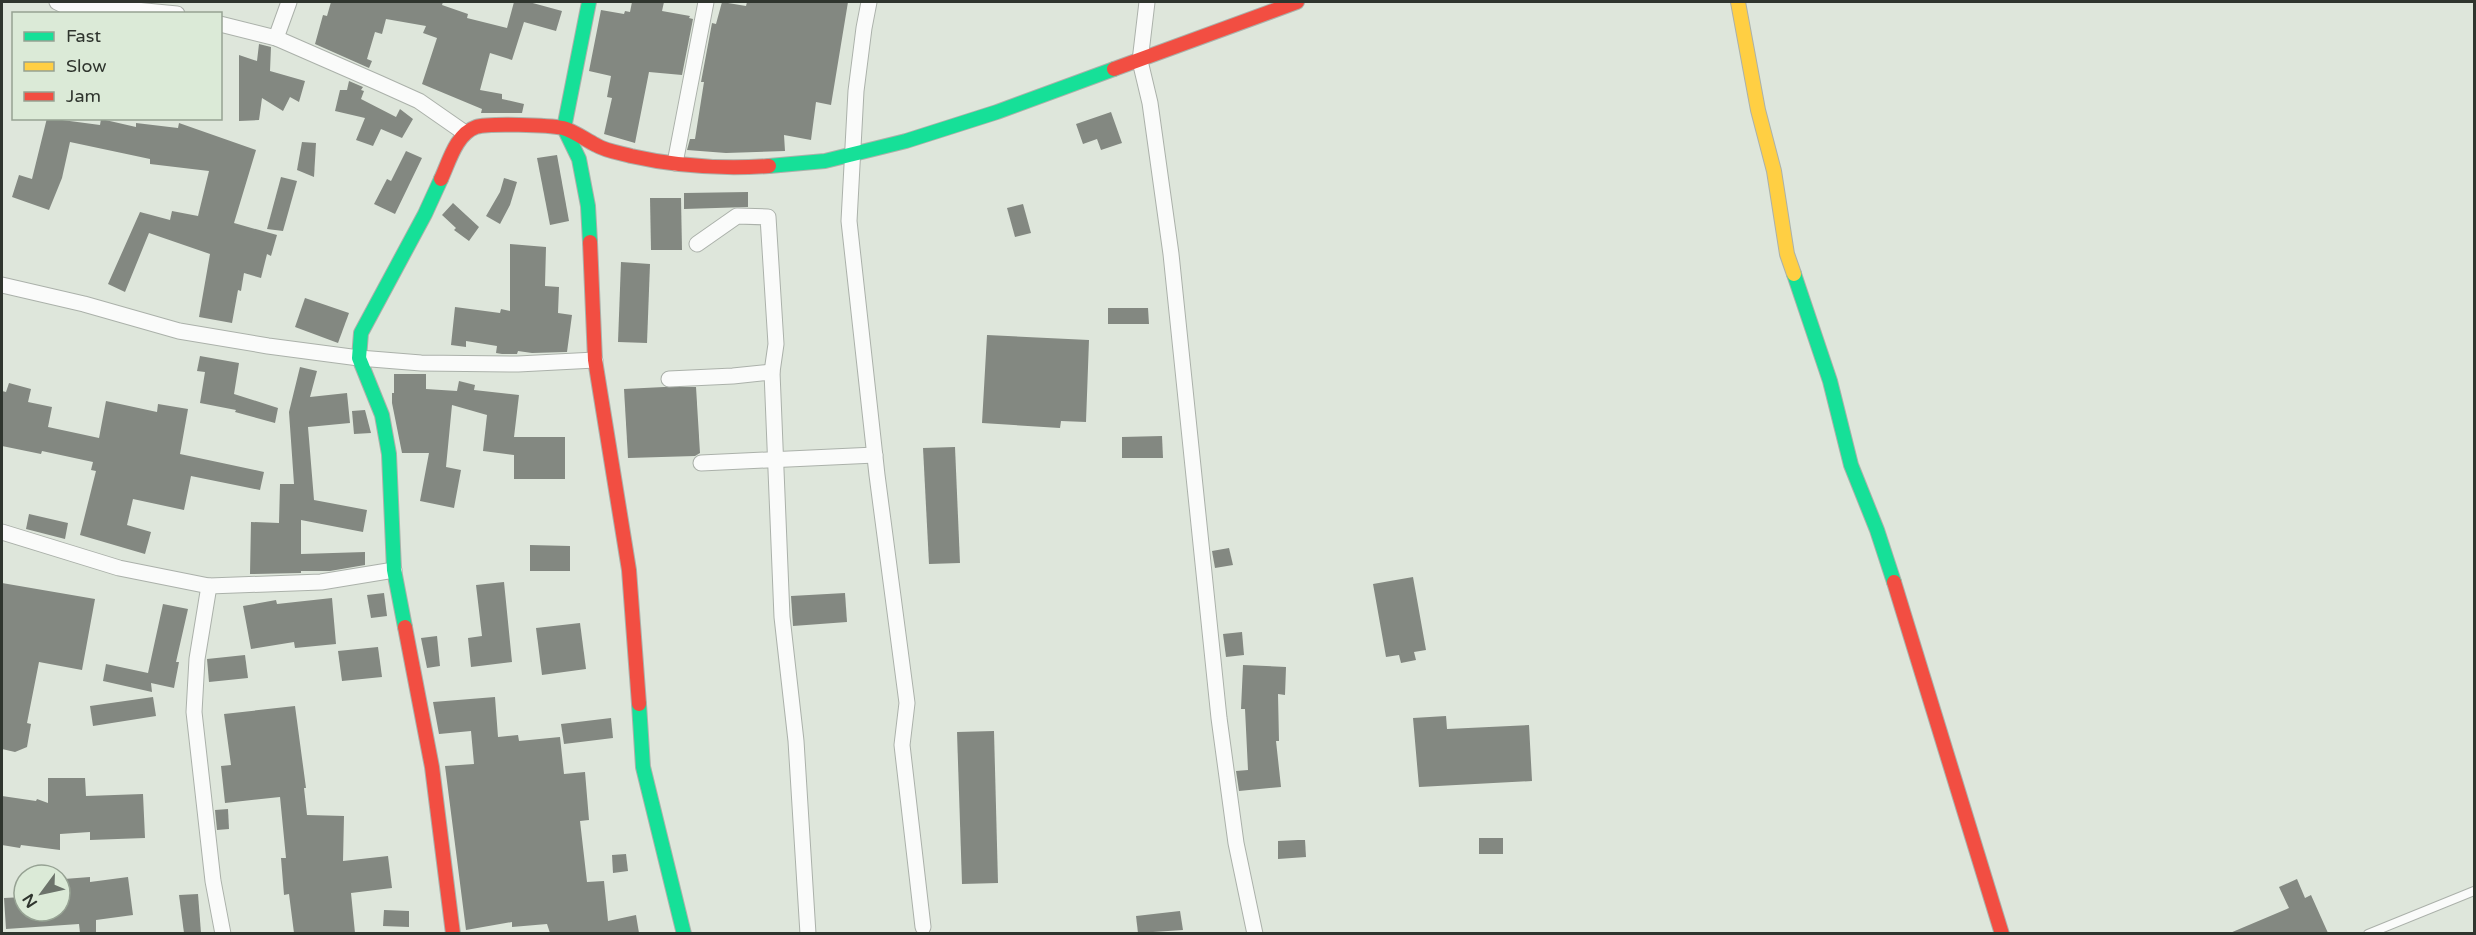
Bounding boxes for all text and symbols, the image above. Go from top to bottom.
legend [12,12,222,120]
text: Fast [66,25,101,47]
text: Slow [66,55,107,77]
text: Jam [66,85,101,107]
north arrow [12,863,72,923]
text: N [18,890,42,911]

